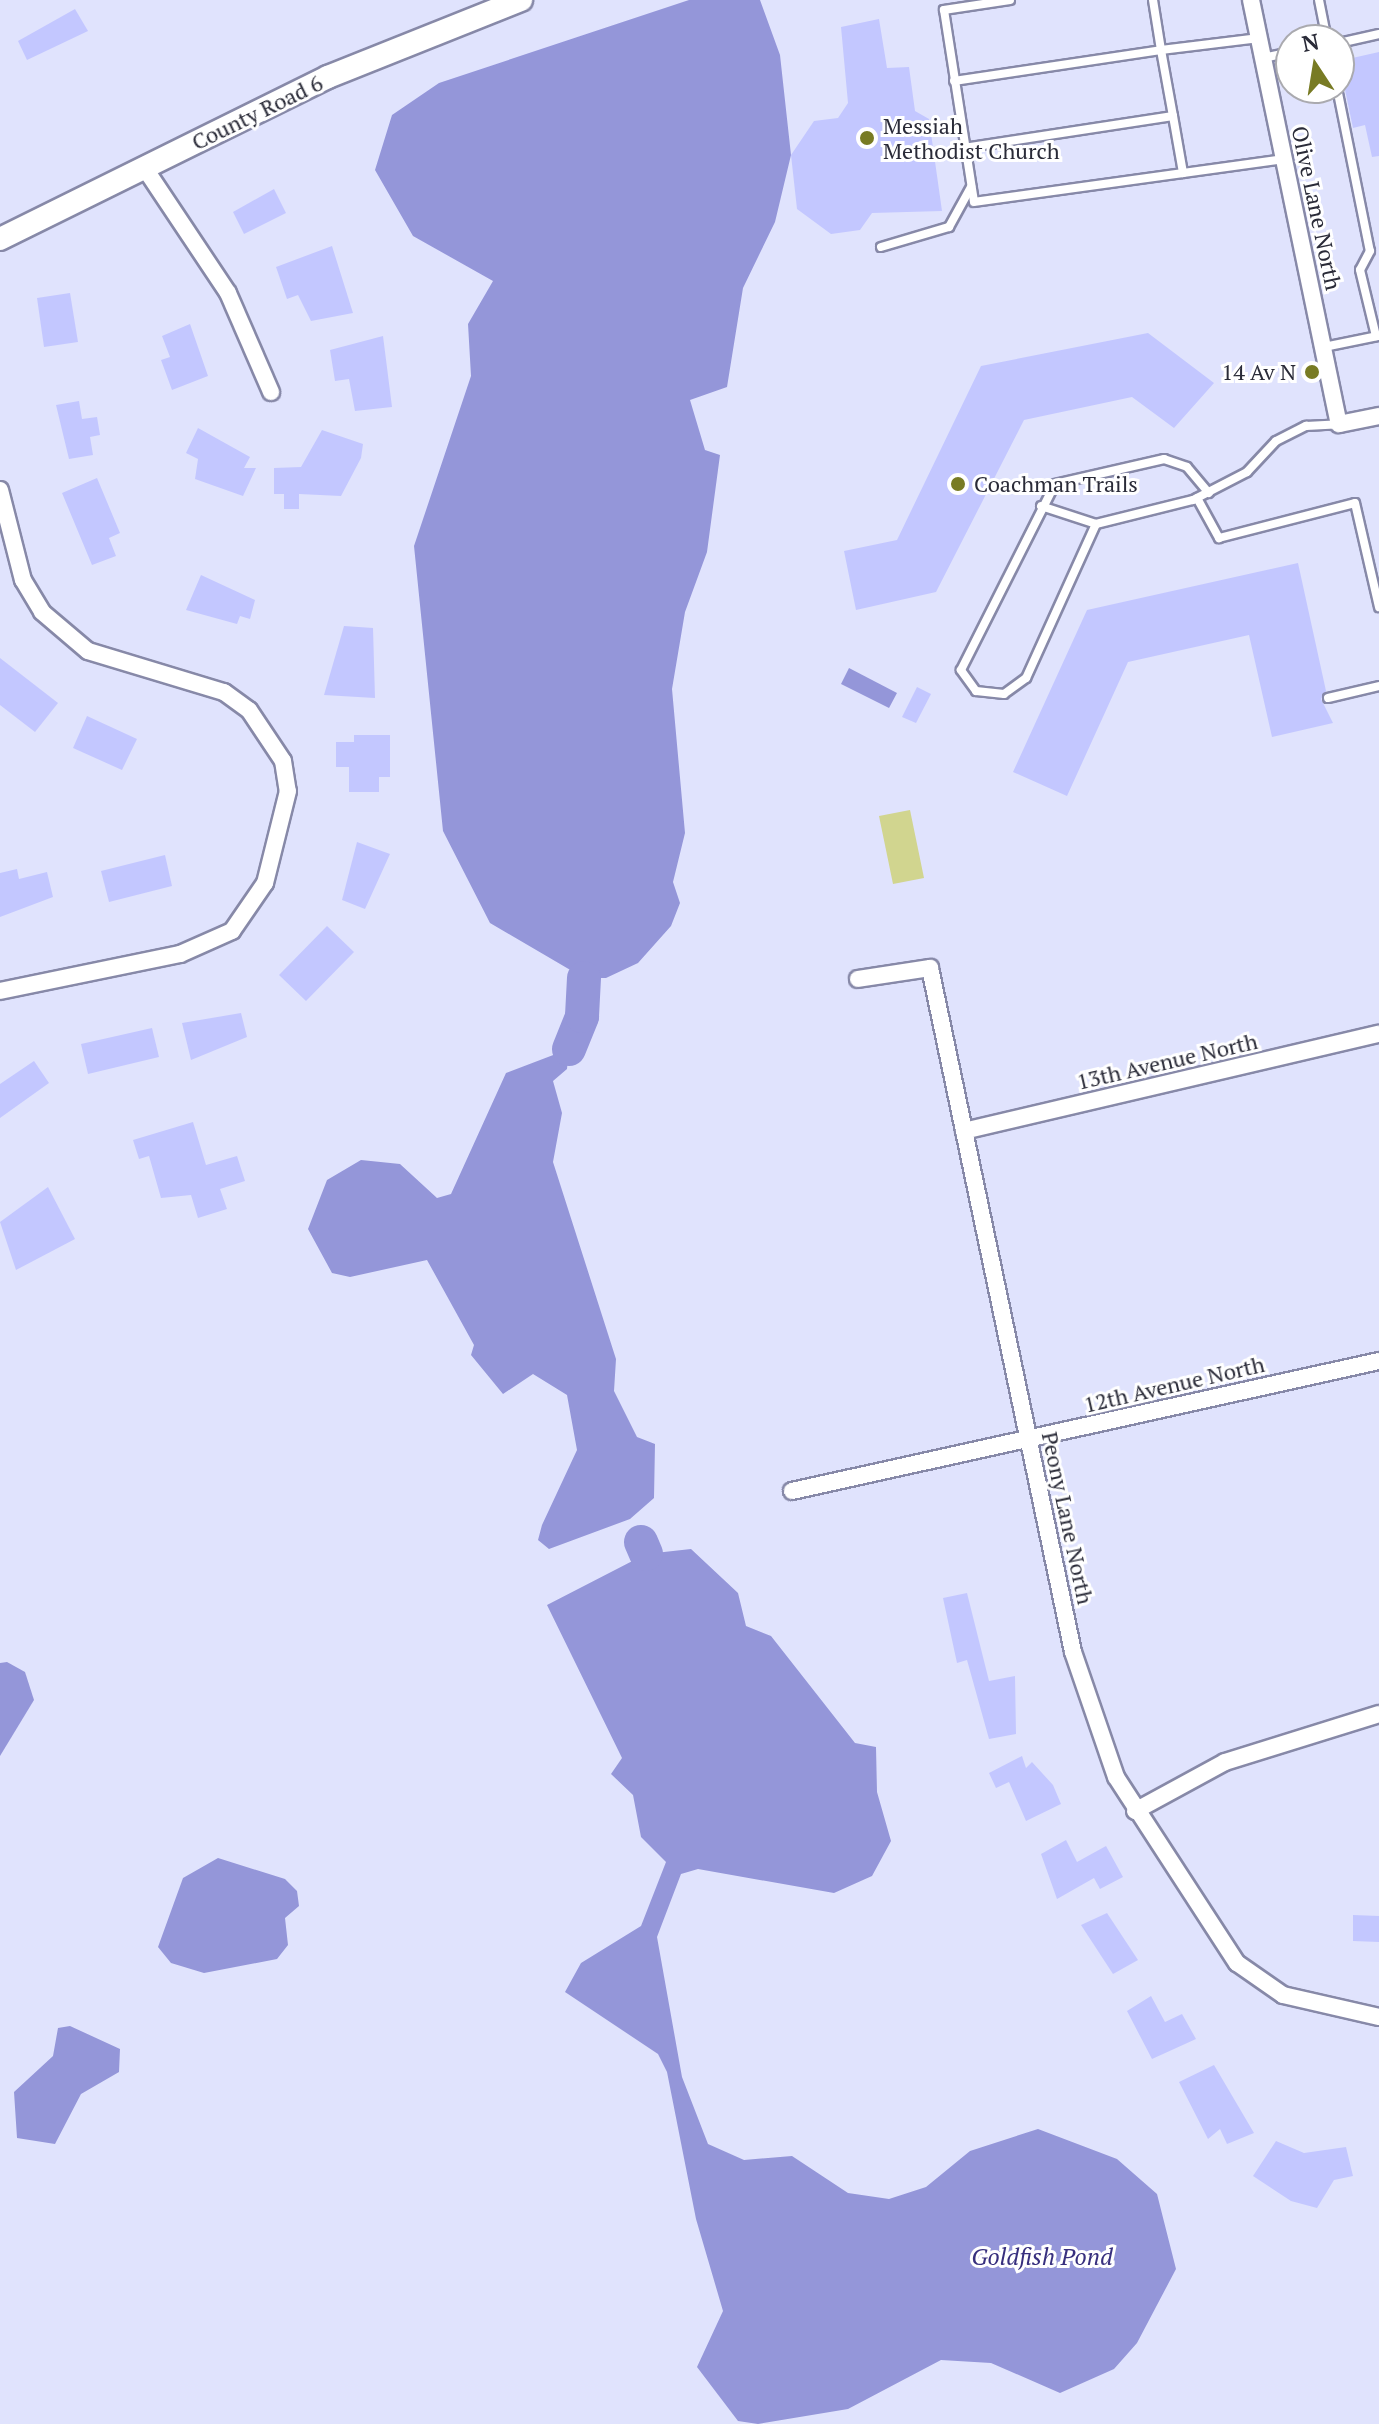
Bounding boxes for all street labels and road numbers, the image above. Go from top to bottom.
street label: County Road 6 [187,69,327,155]
street label: Olive Lane North [1287,124,1347,292]
street label: 13th Avenue North [1074,1027,1260,1095]
street label: 12th Avenue North [1081,1350,1267,1418]
street label: Peony Lane North [1037,1429,1099,1607]

